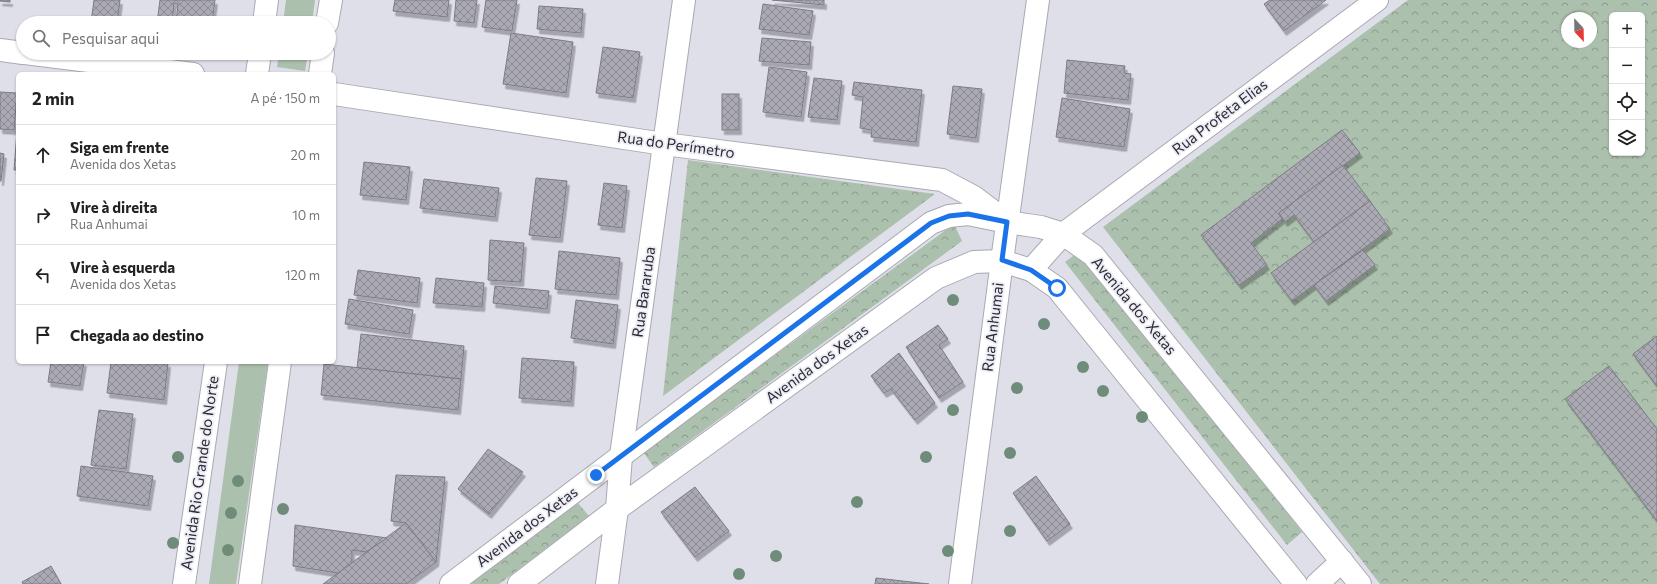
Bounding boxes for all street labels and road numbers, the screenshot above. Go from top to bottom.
street label: Rua Profeta Elias [1168,74,1271,158]
street label: Rua do Perímetro [616,127,736,161]
street label: Rua Bararuba [628,245,658,338]
street label: Avenida dos Xetas [1089,253,1181,358]
street label: Rua Anhumai [978,281,1006,373]
street label: Avenida dos Xetas [762,320,871,406]
street label: Avenida Rio Grande do Norte [176,374,222,571]
street label: Avenida dos Xetas [472,482,581,570]

